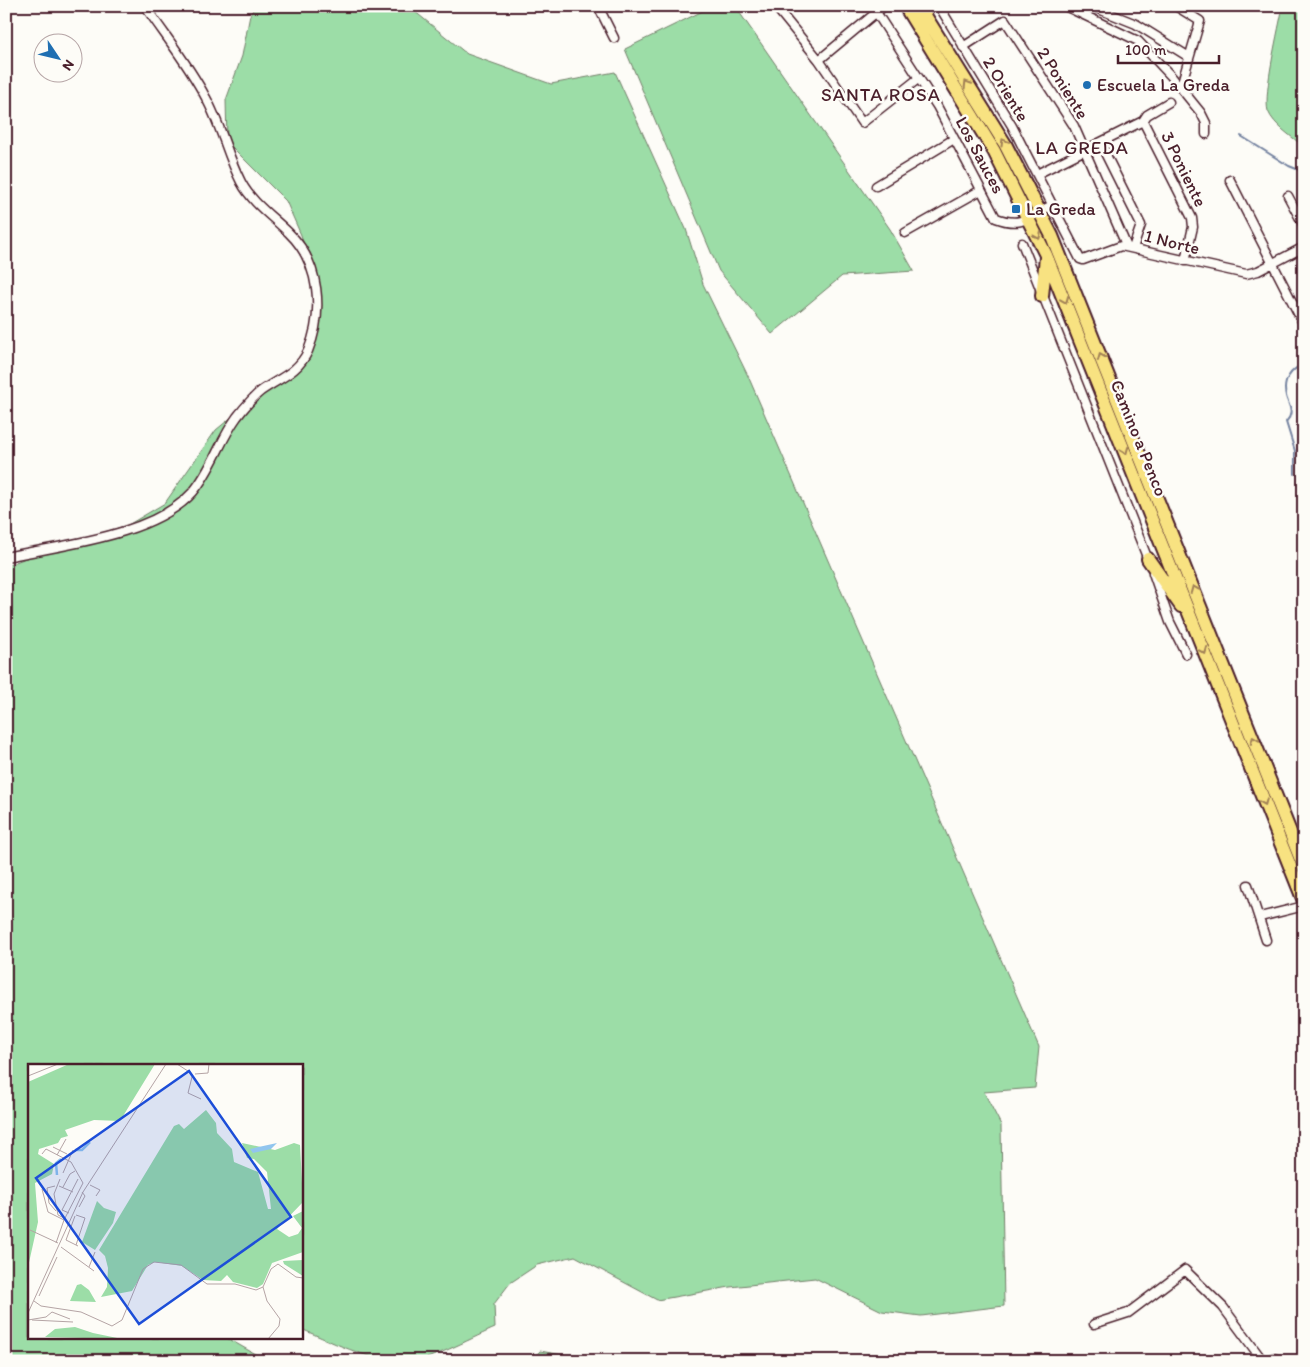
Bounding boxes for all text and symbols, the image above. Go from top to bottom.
north arrow [32,32,82,82]
scale bar [1118,32,1219,64]
text: 100 m [1125,41,1167,59]
street label: 2 Poniente [1032,43,1094,123]
street label: 2 Oriente [978,53,1034,125]
text: N [59,56,78,74]
place label: Escuela La Greda [1097,74,1230,96]
marker: Escuela La Greda [1081,79,1093,91]
one-way arrow [964,80,974,89]
district label: SANTA ROSA [821,83,941,106]
street label: Los Sauces [951,113,1009,197]
street label: 3 Poniente [1156,128,1212,210]
district label: LA GREDA [1035,136,1129,159]
one-way arrow [1000,139,1010,148]
place label: La Greda [1026,198,1096,220]
marker: La Greda [1010,203,1022,215]
street label: 1 Norte [1142,225,1202,259]
one-way arrow [1031,231,1042,240]
one-way arrow [1058,295,1069,304]
one-way arrow [1097,353,1107,362]
street label: Camino a Penco [1106,377,1172,499]
one-way arrow [1119,446,1129,455]
one-way arrow [1189,585,1200,594]
one-way arrow [1198,646,1208,654]
one-way arrow [1249,736,1260,745]
one-way arrow [1258,797,1268,805]
inset map [28,1064,302,1340]

